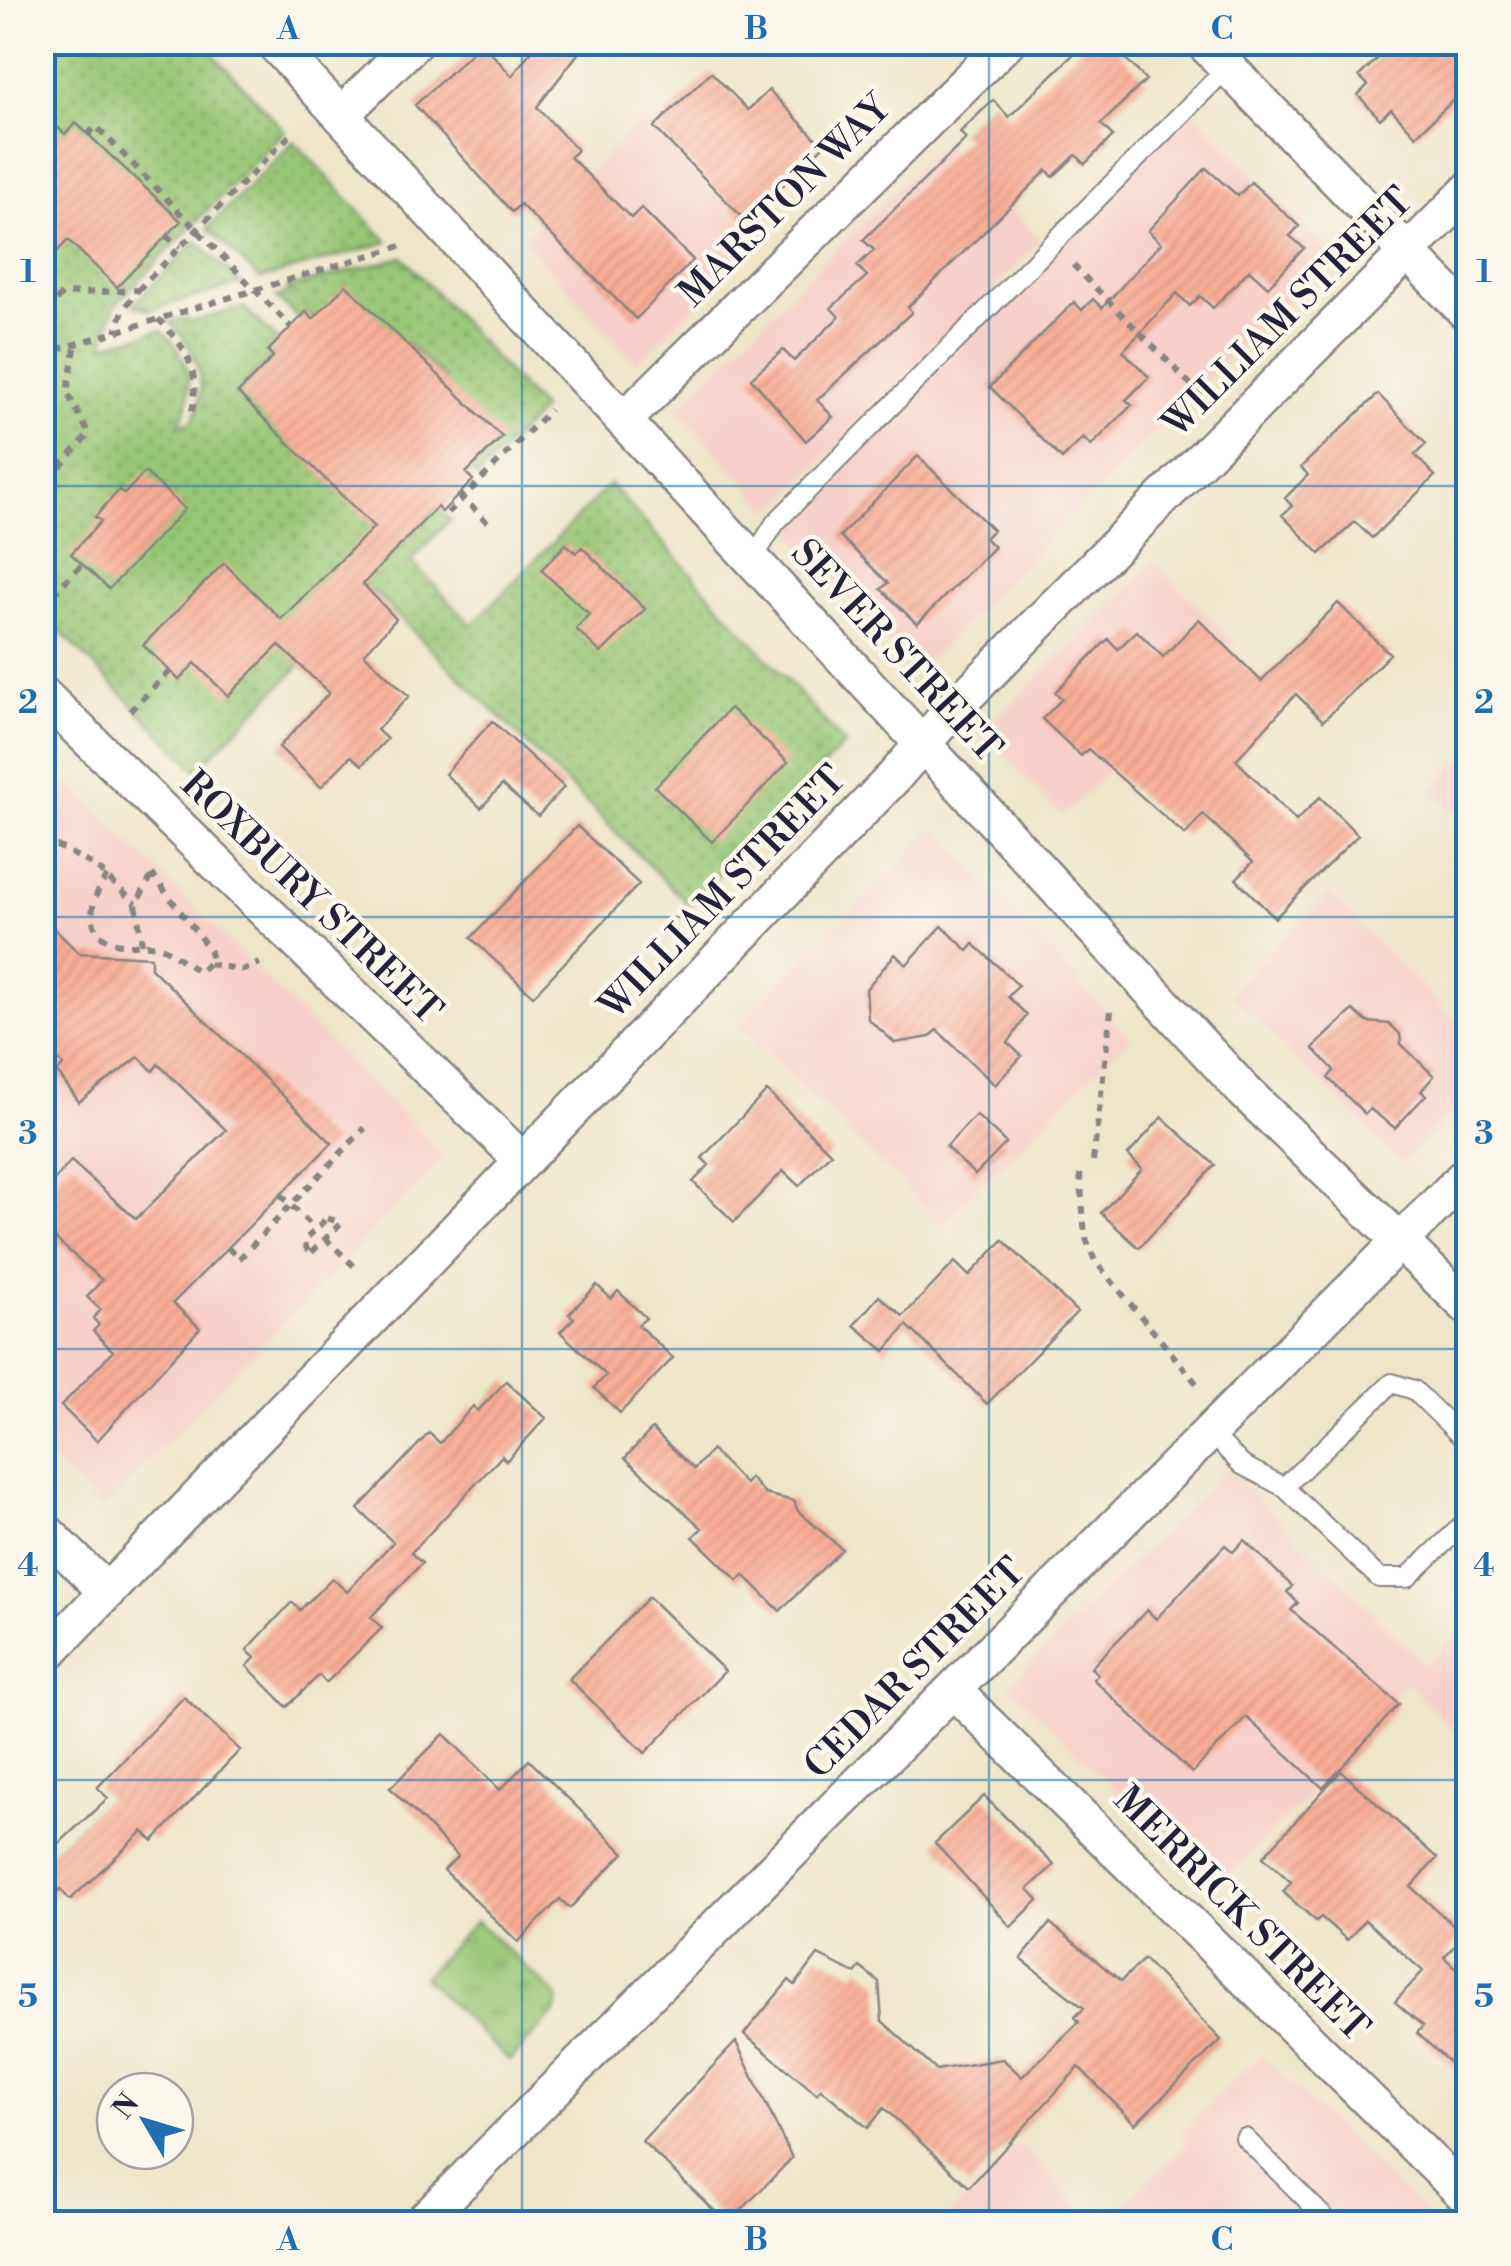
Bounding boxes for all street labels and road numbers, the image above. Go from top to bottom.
street label: MARSTON WAY [669,84,902,317]
street label: WILLIAM STREET [1152,178,1423,449]
street label: SEVER STREET [781,530,1011,772]
street label: WILLIAM STREET [589,756,856,1030]
street label: ROXBURY STREET [171,761,451,1035]
street label: CEDAR STREET [795,1549,1035,1789]
street label: MERRICK STREET [1103,1776,1379,2052]

